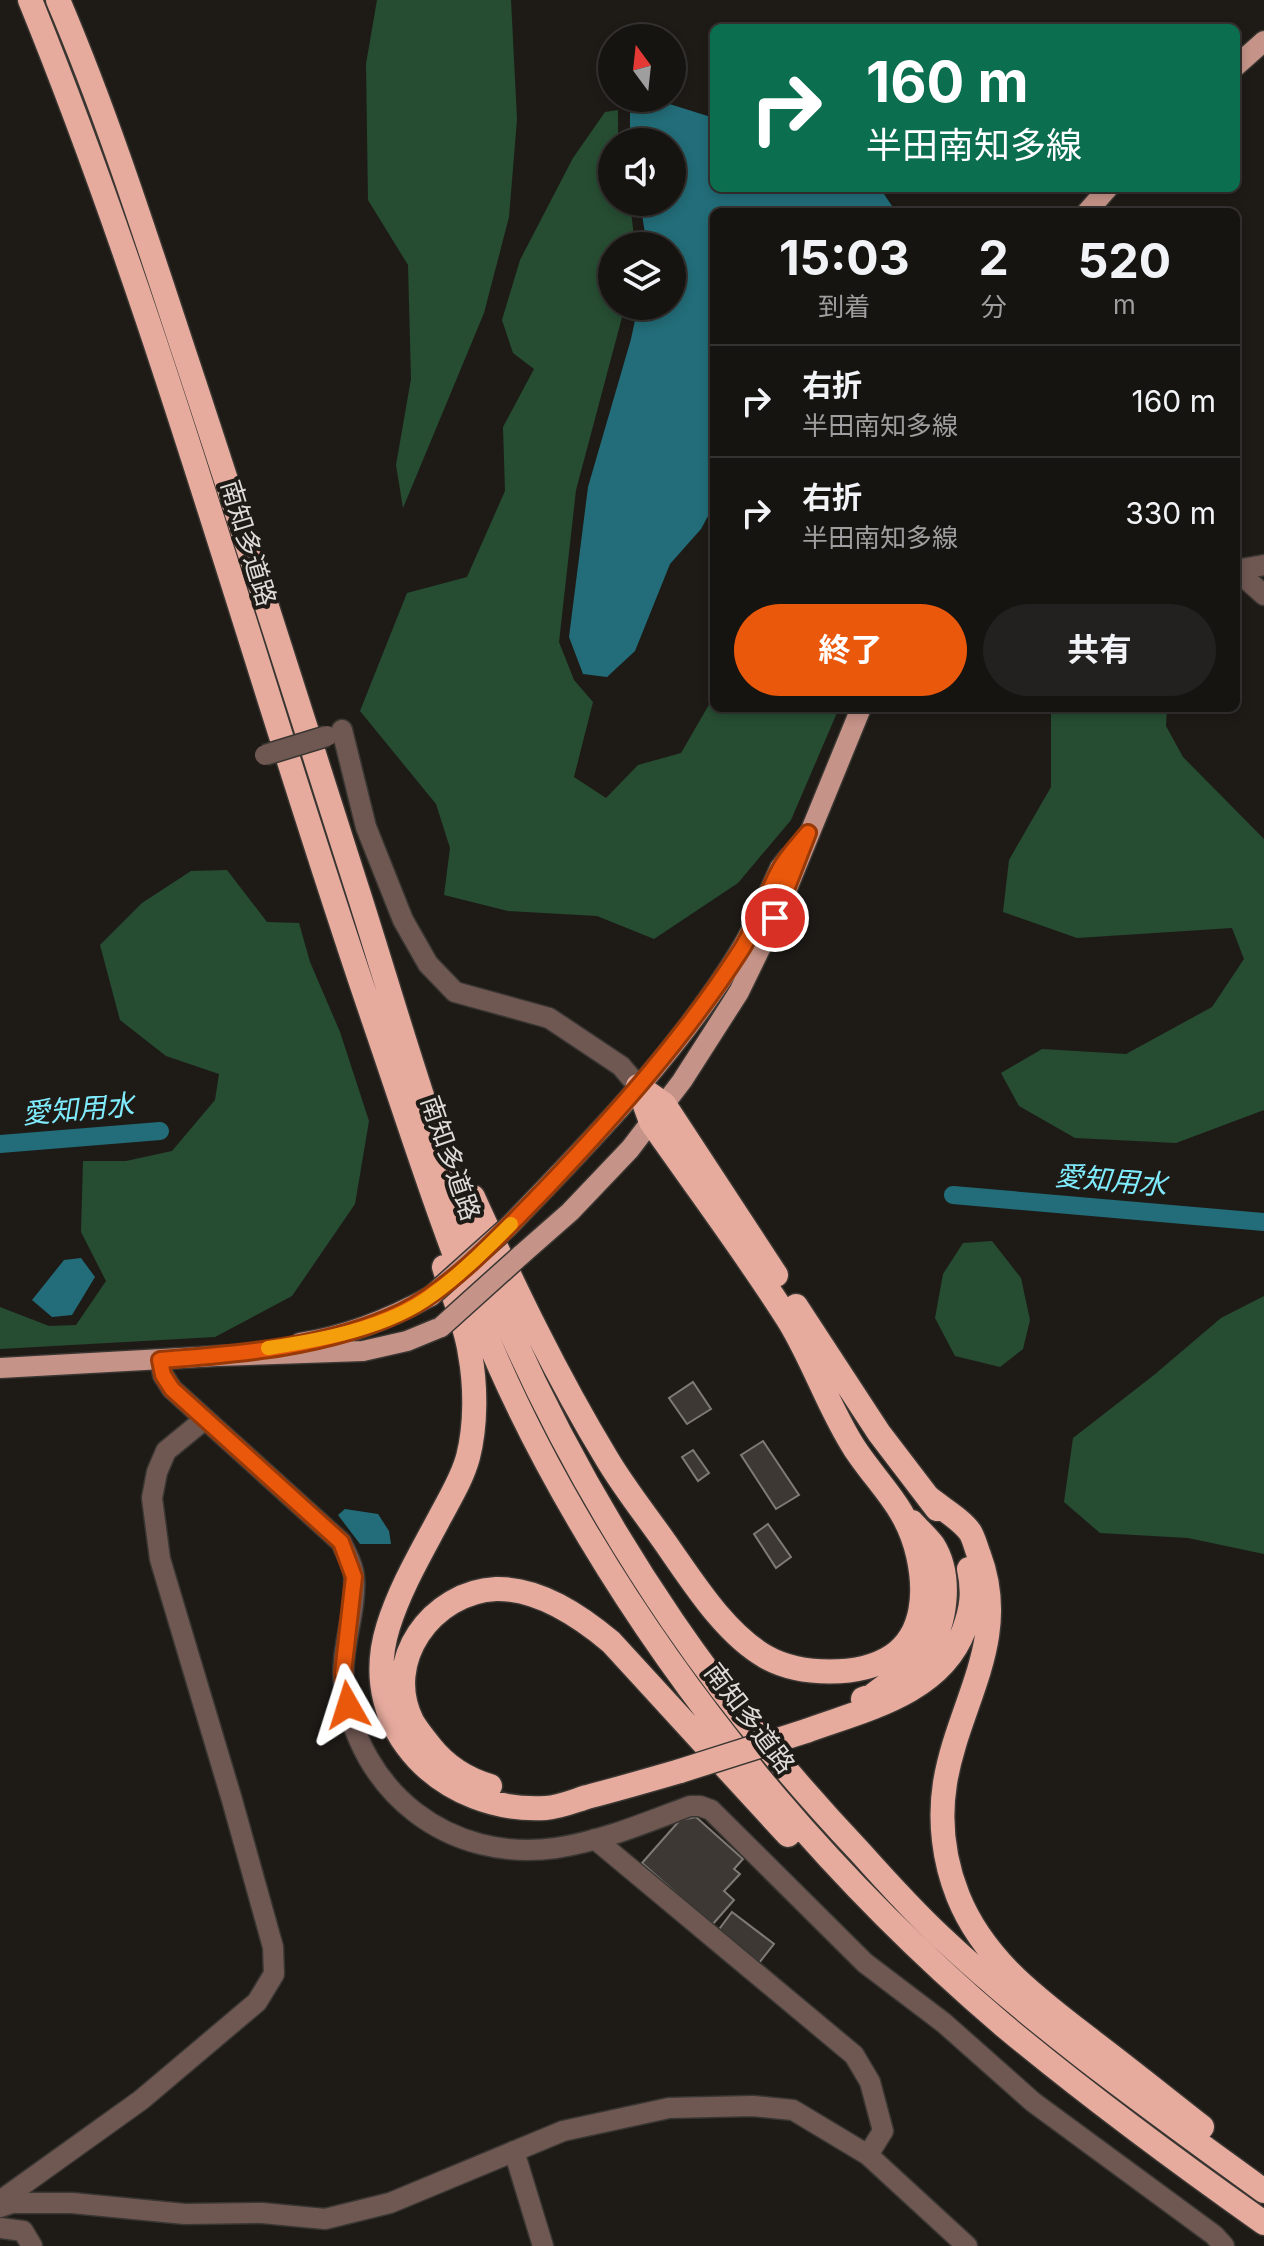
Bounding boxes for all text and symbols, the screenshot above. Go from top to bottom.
north arrow [598,24,686,112]
map controls [598,24,686,320]
text: 160 m [866,48,1029,116]
icon: right [734,56,838,160]
text: 半田南知多線 [866,123,1082,167]
button: sound [598,128,686,216]
text: 15:03 [779,228,910,287]
text: 2 [979,228,1009,287]
text: 520 [1078,231,1171,290]
button: layers [598,232,686,320]
text: m [1113,289,1136,320]
text: 到着 [818,291,870,322]
text: 分 [981,291,1007,322]
text: 右折 [802,367,862,403]
icon: right [734,379,778,423]
text: 160 m [1132,383,1216,419]
text: 半田南知多線 [802,410,958,441]
street label: 南知多道路 [215,476,283,610]
text: 右折 [802,479,862,515]
icon: right [734,491,778,535]
text: 330 m [1125,495,1216,531]
text: 半田南知多線 [802,522,958,553]
button: 終了 [734,604,967,696]
button: 共有 [983,604,1216,696]
pin [741,884,809,952]
icon: arrive [753,896,797,940]
water label: 愛知用水 [21,1087,138,1131]
street label: 南知多道路 [415,1091,487,1225]
water label: 愛知用水 [1054,1158,1171,1202]
street label: 南知多道路 [698,1657,802,1779]
position arrow [306,1663,390,1747]

